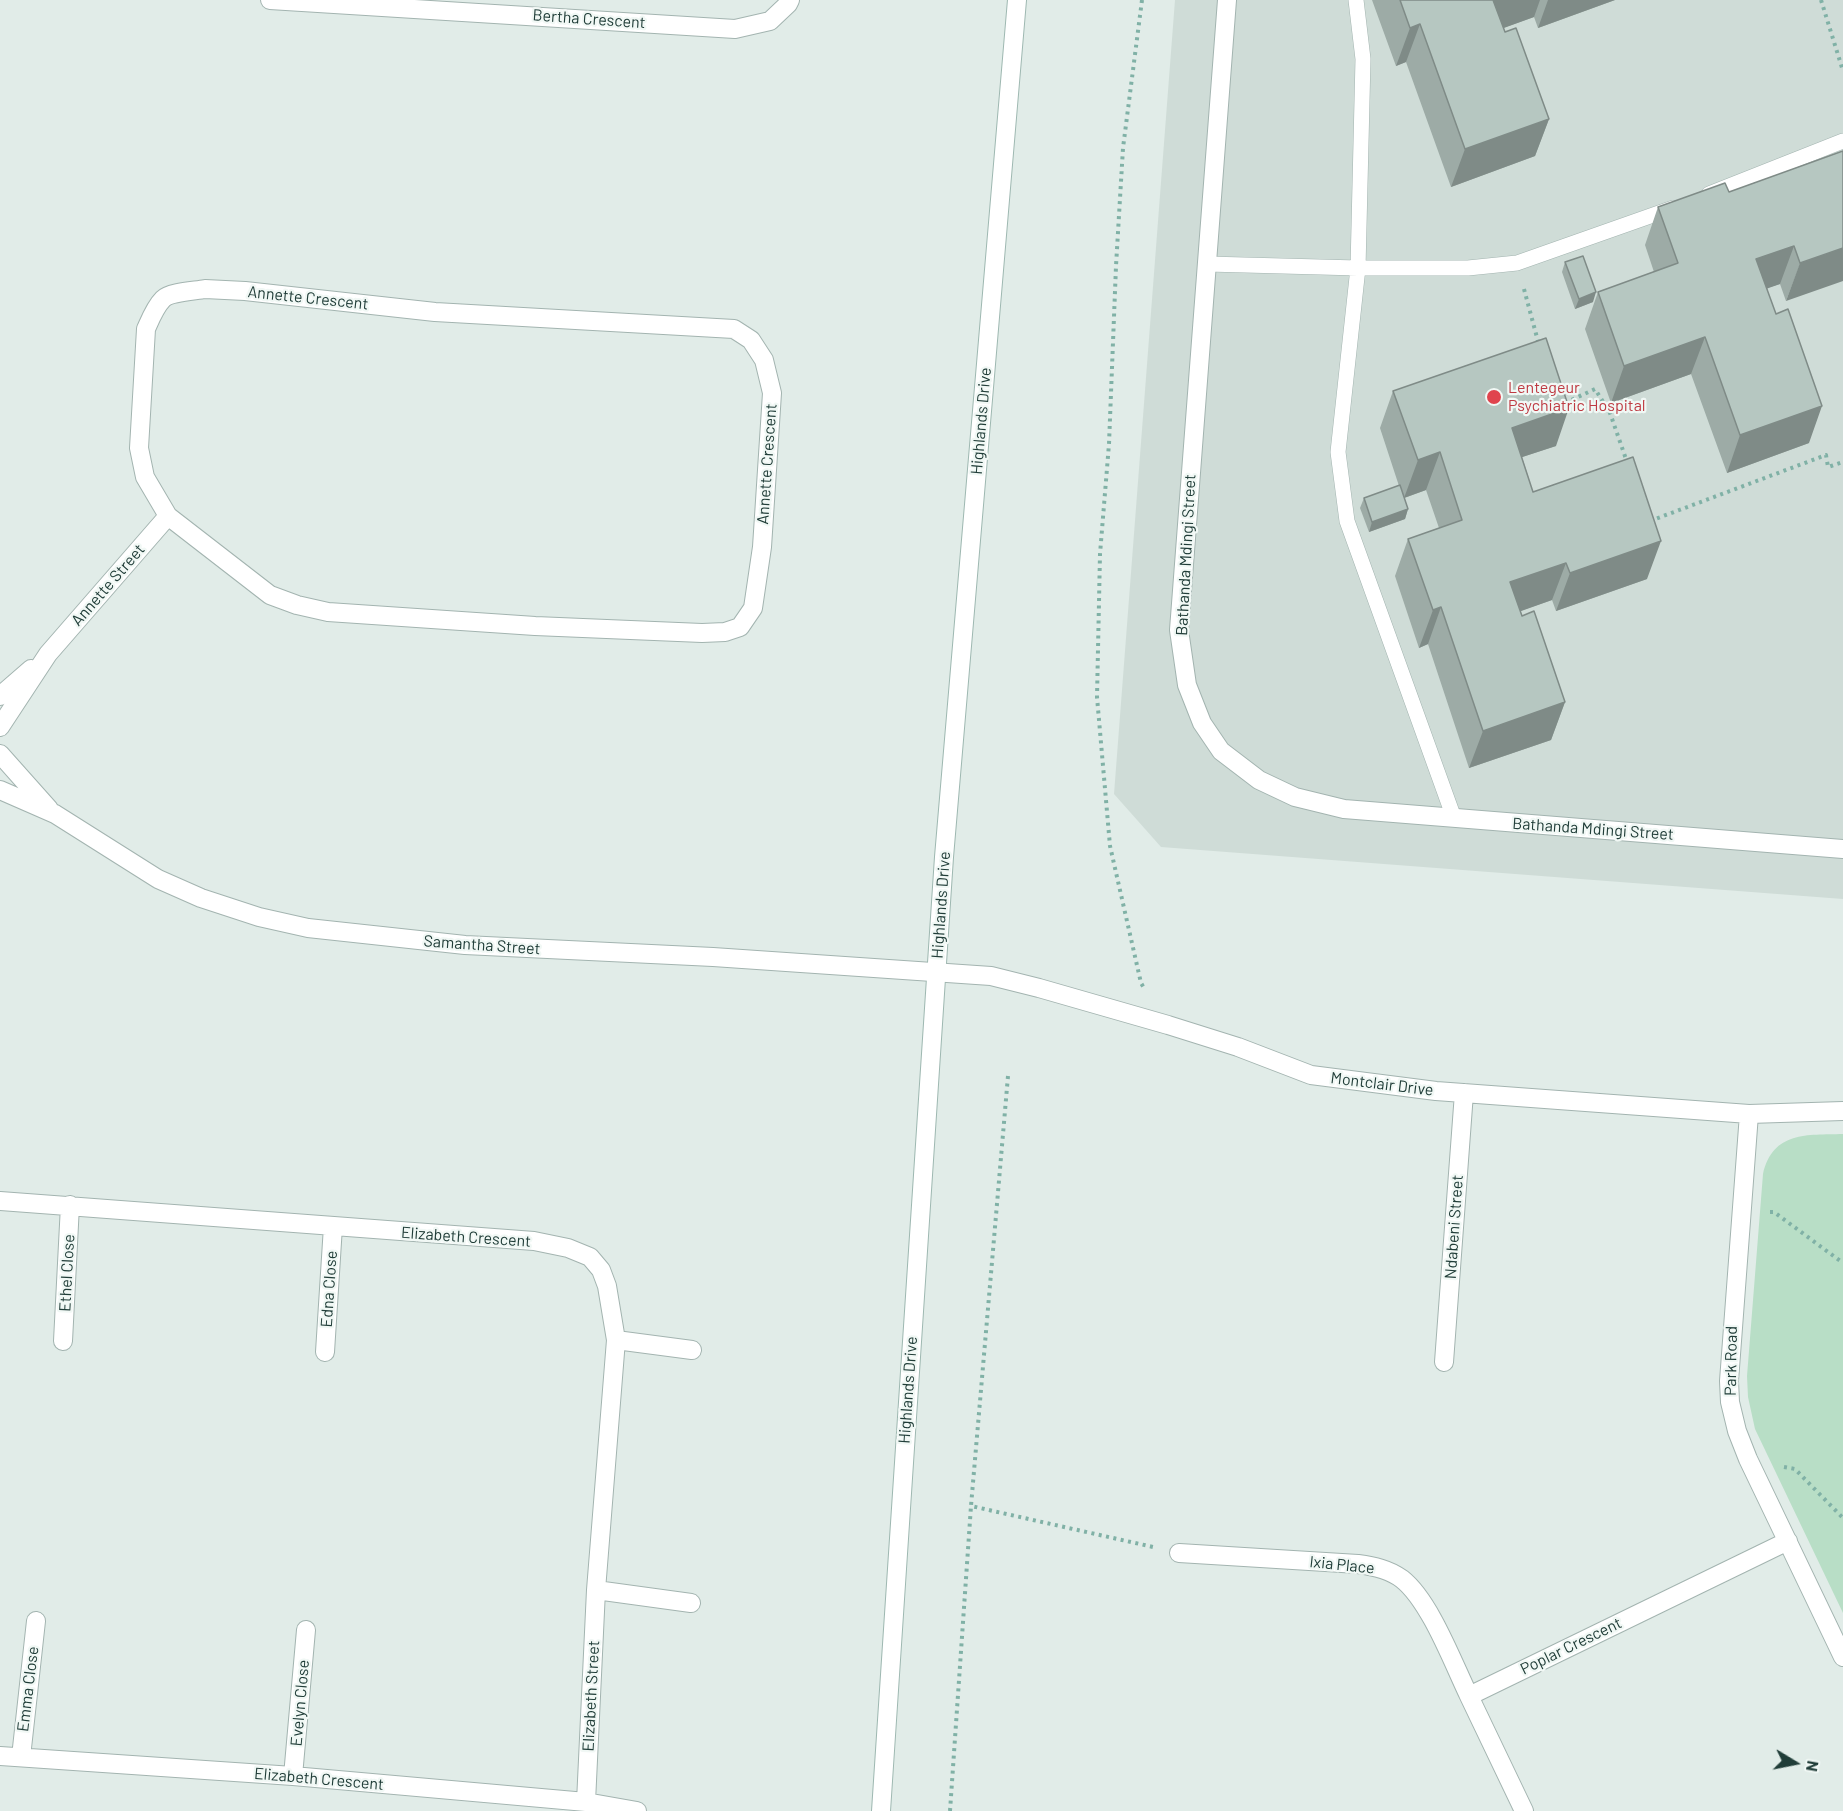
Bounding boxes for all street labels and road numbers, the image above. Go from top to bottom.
street label: Bertha Crescent [532,5,646,33]
street label: Annette Crescent [247,282,369,314]
street label: Highlands Drive [967,367,995,475]
street label: Annette Crescent [753,403,781,525]
street label: Bathanda Mdingi Street [1172,474,1200,636]
street label: Annette Street [67,540,149,630]
street label: Bathanda Mdingi Street [1512,814,1674,844]
street label: Highlands Drive [928,851,954,959]
street label: Samantha Street [423,931,541,959]
street label: Montclair Drive [1330,1068,1434,1100]
street label: Ndabeni Street [1441,1174,1467,1280]
street label: Elizabeth Crescent [400,1223,532,1251]
street label: Ethel Close [55,1234,79,1312]
street label: Edna Close [317,1250,341,1328]
street label: Park Road [1721,1326,1741,1396]
street label: Highlands Drive [895,1336,921,1444]
street label: Ixia Place [1308,1552,1376,1578]
street label: Poplar Crescent [1517,1613,1625,1679]
street label: Elizabeth Street [579,1640,603,1752]
street label: Emma Close [13,1645,43,1733]
street label: Evelyn Close [287,1659,313,1747]
street label: Elizabeth Crescent [253,1764,385,1794]

